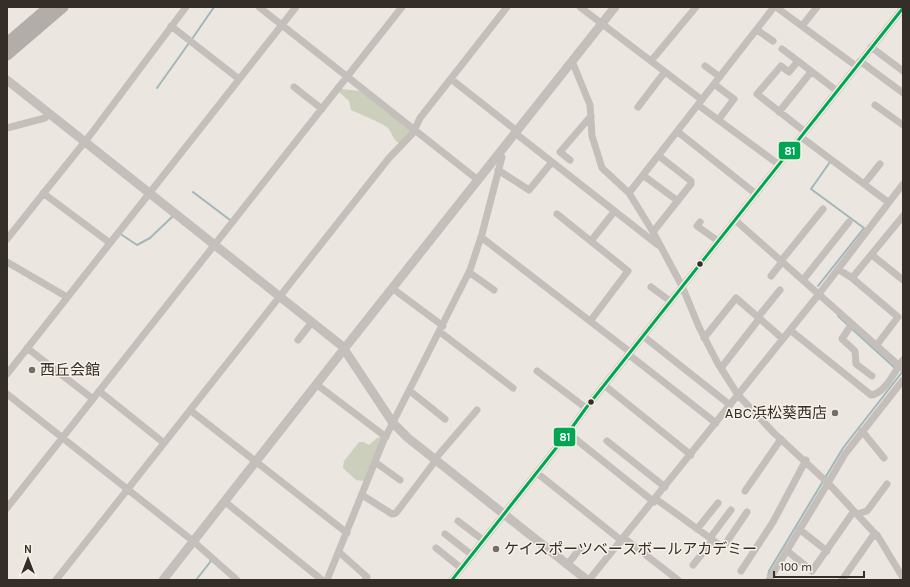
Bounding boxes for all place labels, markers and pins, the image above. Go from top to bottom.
unlabelled marker [695,259,705,269]
place label: 西丘会館 [40,361,100,379]
marker: 西丘会館 [27,365,37,375]
unlabelled marker [586,397,596,407]
place label: ABC浜松葵西店 [725,404,827,422]
marker: ABC浜松葵西店 [830,408,840,418]
place label: ケイスポーツベースボールアカデミー [504,540,757,558]
marker: ケイスポーツベースボールアカデミー [491,544,501,554]

